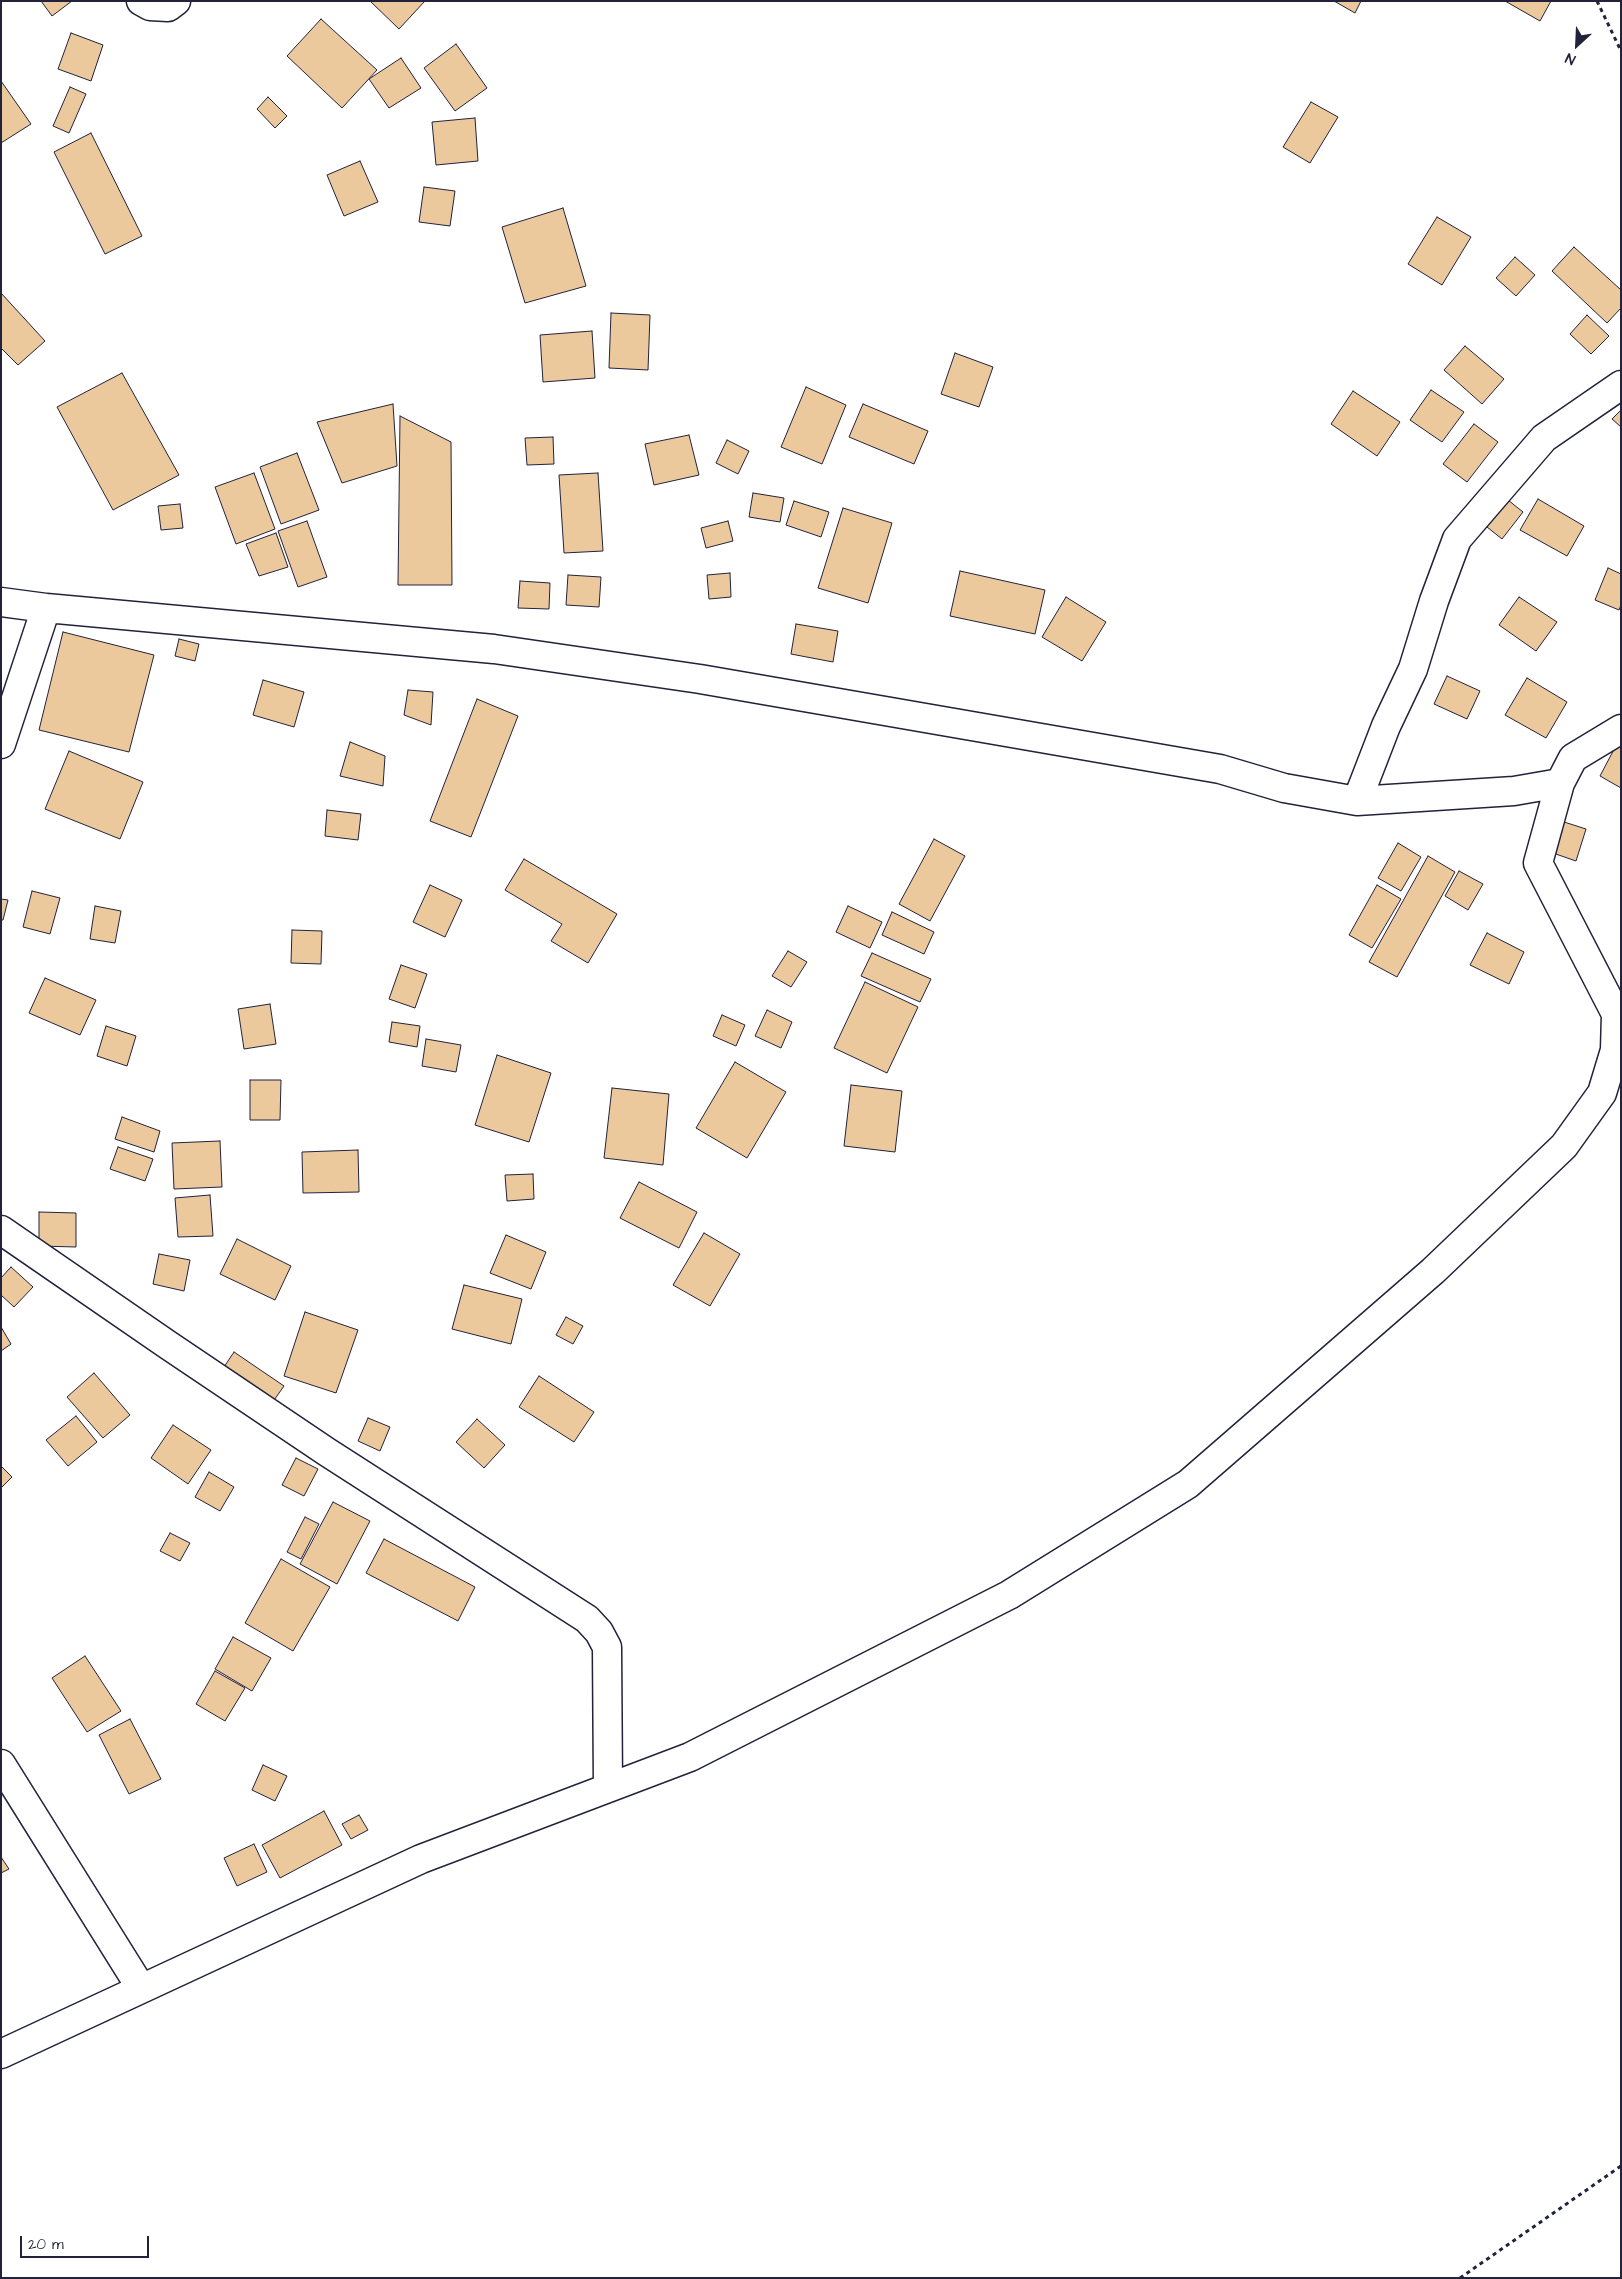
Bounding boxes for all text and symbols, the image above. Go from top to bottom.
north arrow [1552,20,1602,70]
text: N [1562,48,1579,70]
scale bar [22,2226,151,2258]
text: 20 m [28,2234,64,2255]

